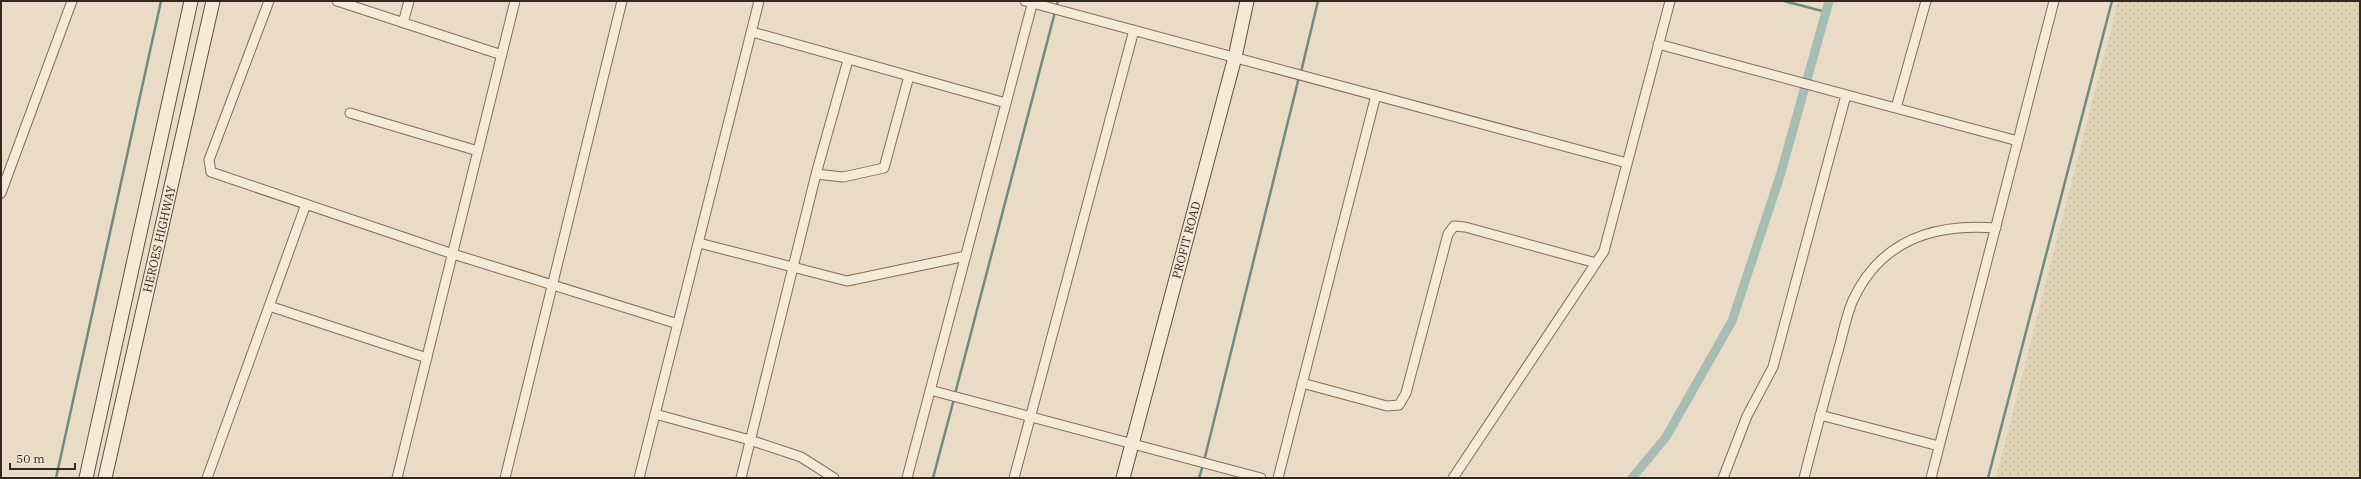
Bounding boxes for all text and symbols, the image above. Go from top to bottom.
street label: HEROES HIGHWAY [139,184,179,294]
street label: PROFIT ROAD [1168,200,1204,280]
scale bar [10,445,75,471]
text: 50 m [16,451,45,466]

